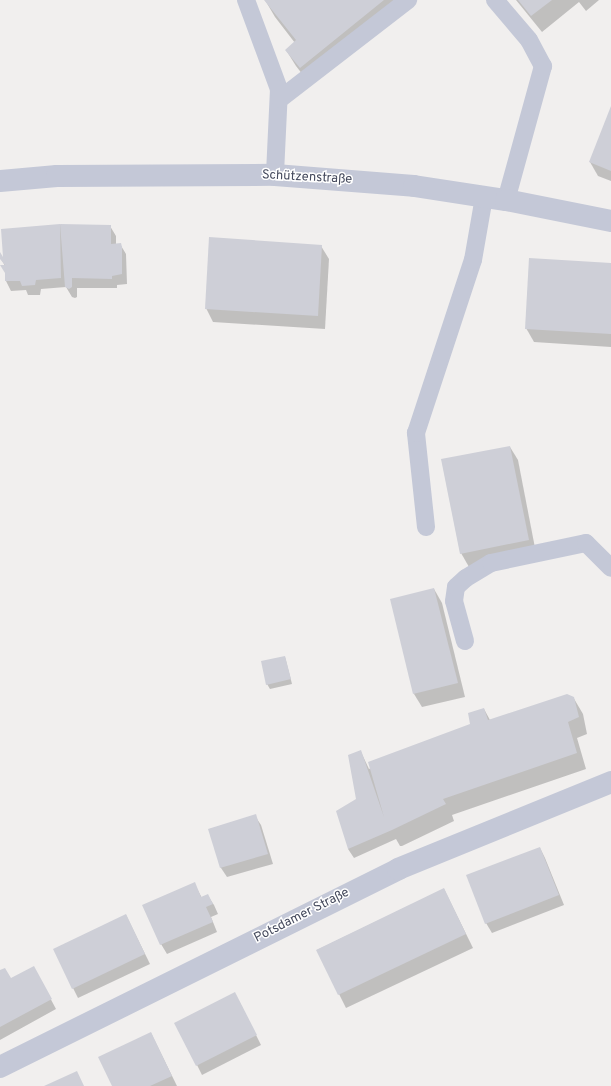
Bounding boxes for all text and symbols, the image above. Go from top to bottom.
street label: Schützenstraße [261,168,353,188]
street label: Potsdamer Straße [252,885,352,947]

